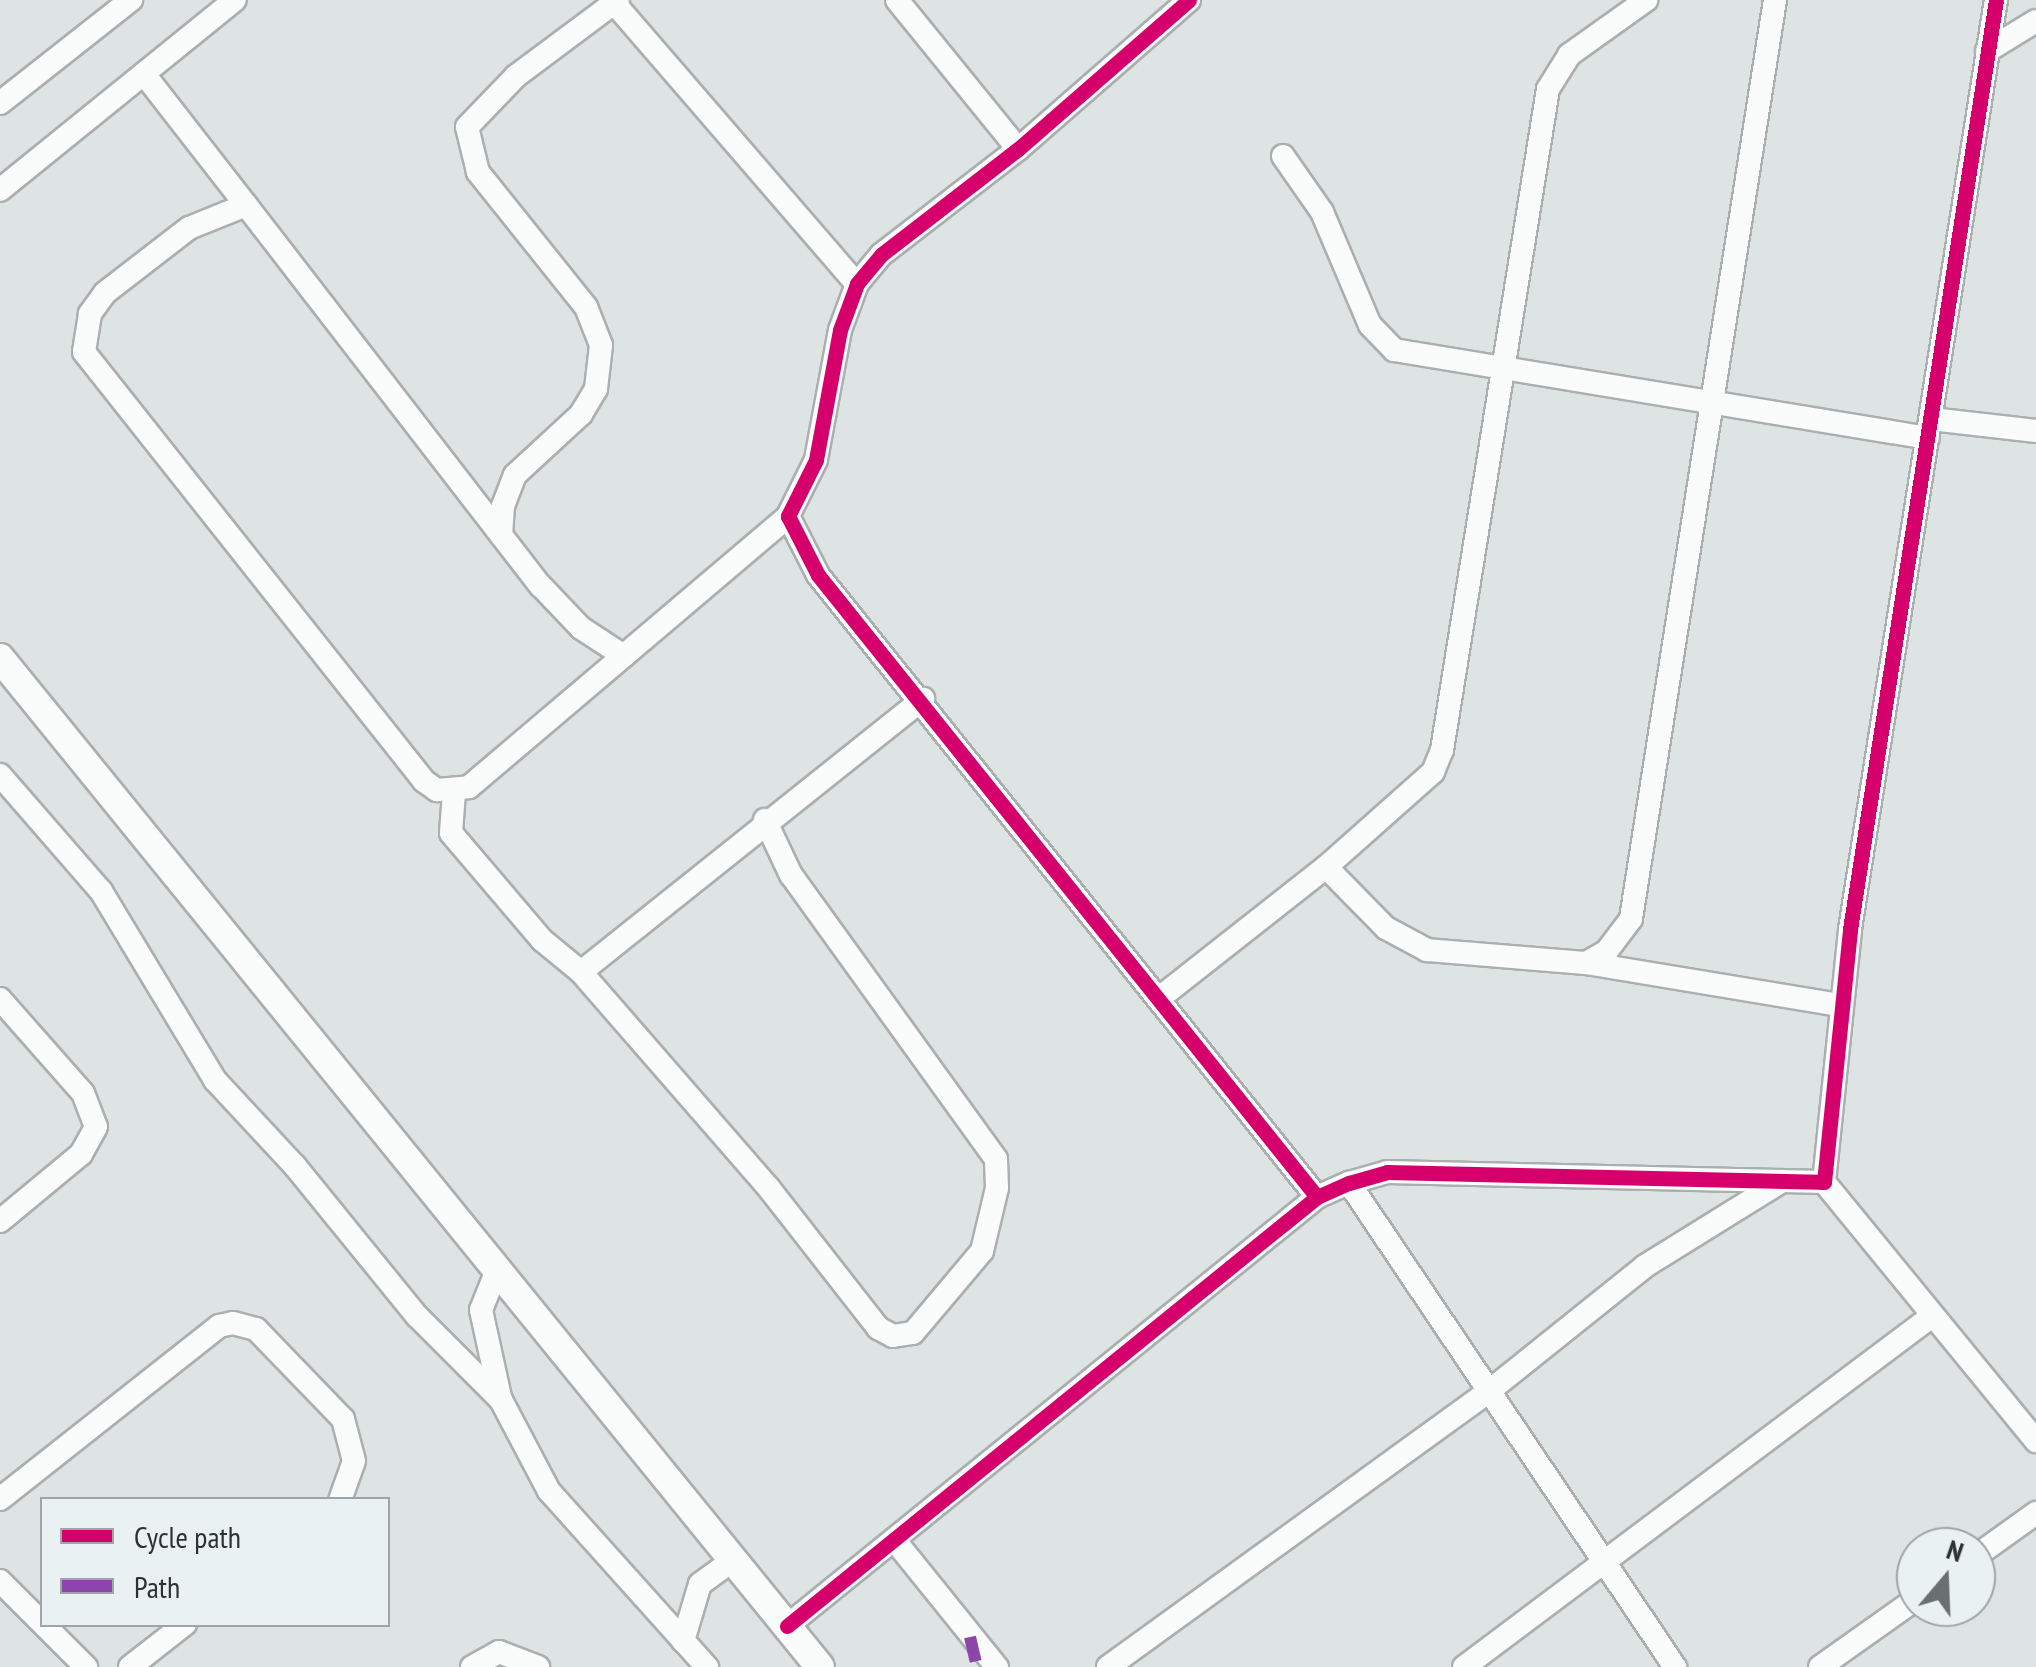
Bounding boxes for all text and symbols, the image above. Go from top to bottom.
legend [40,1497,390,1627]
text: Cycle path [134,1517,241,1556]
north arrow [1896,1527,1996,1627]
text: N [1942,1530,1968,1570]
text: Path [134,1567,180,1606]

